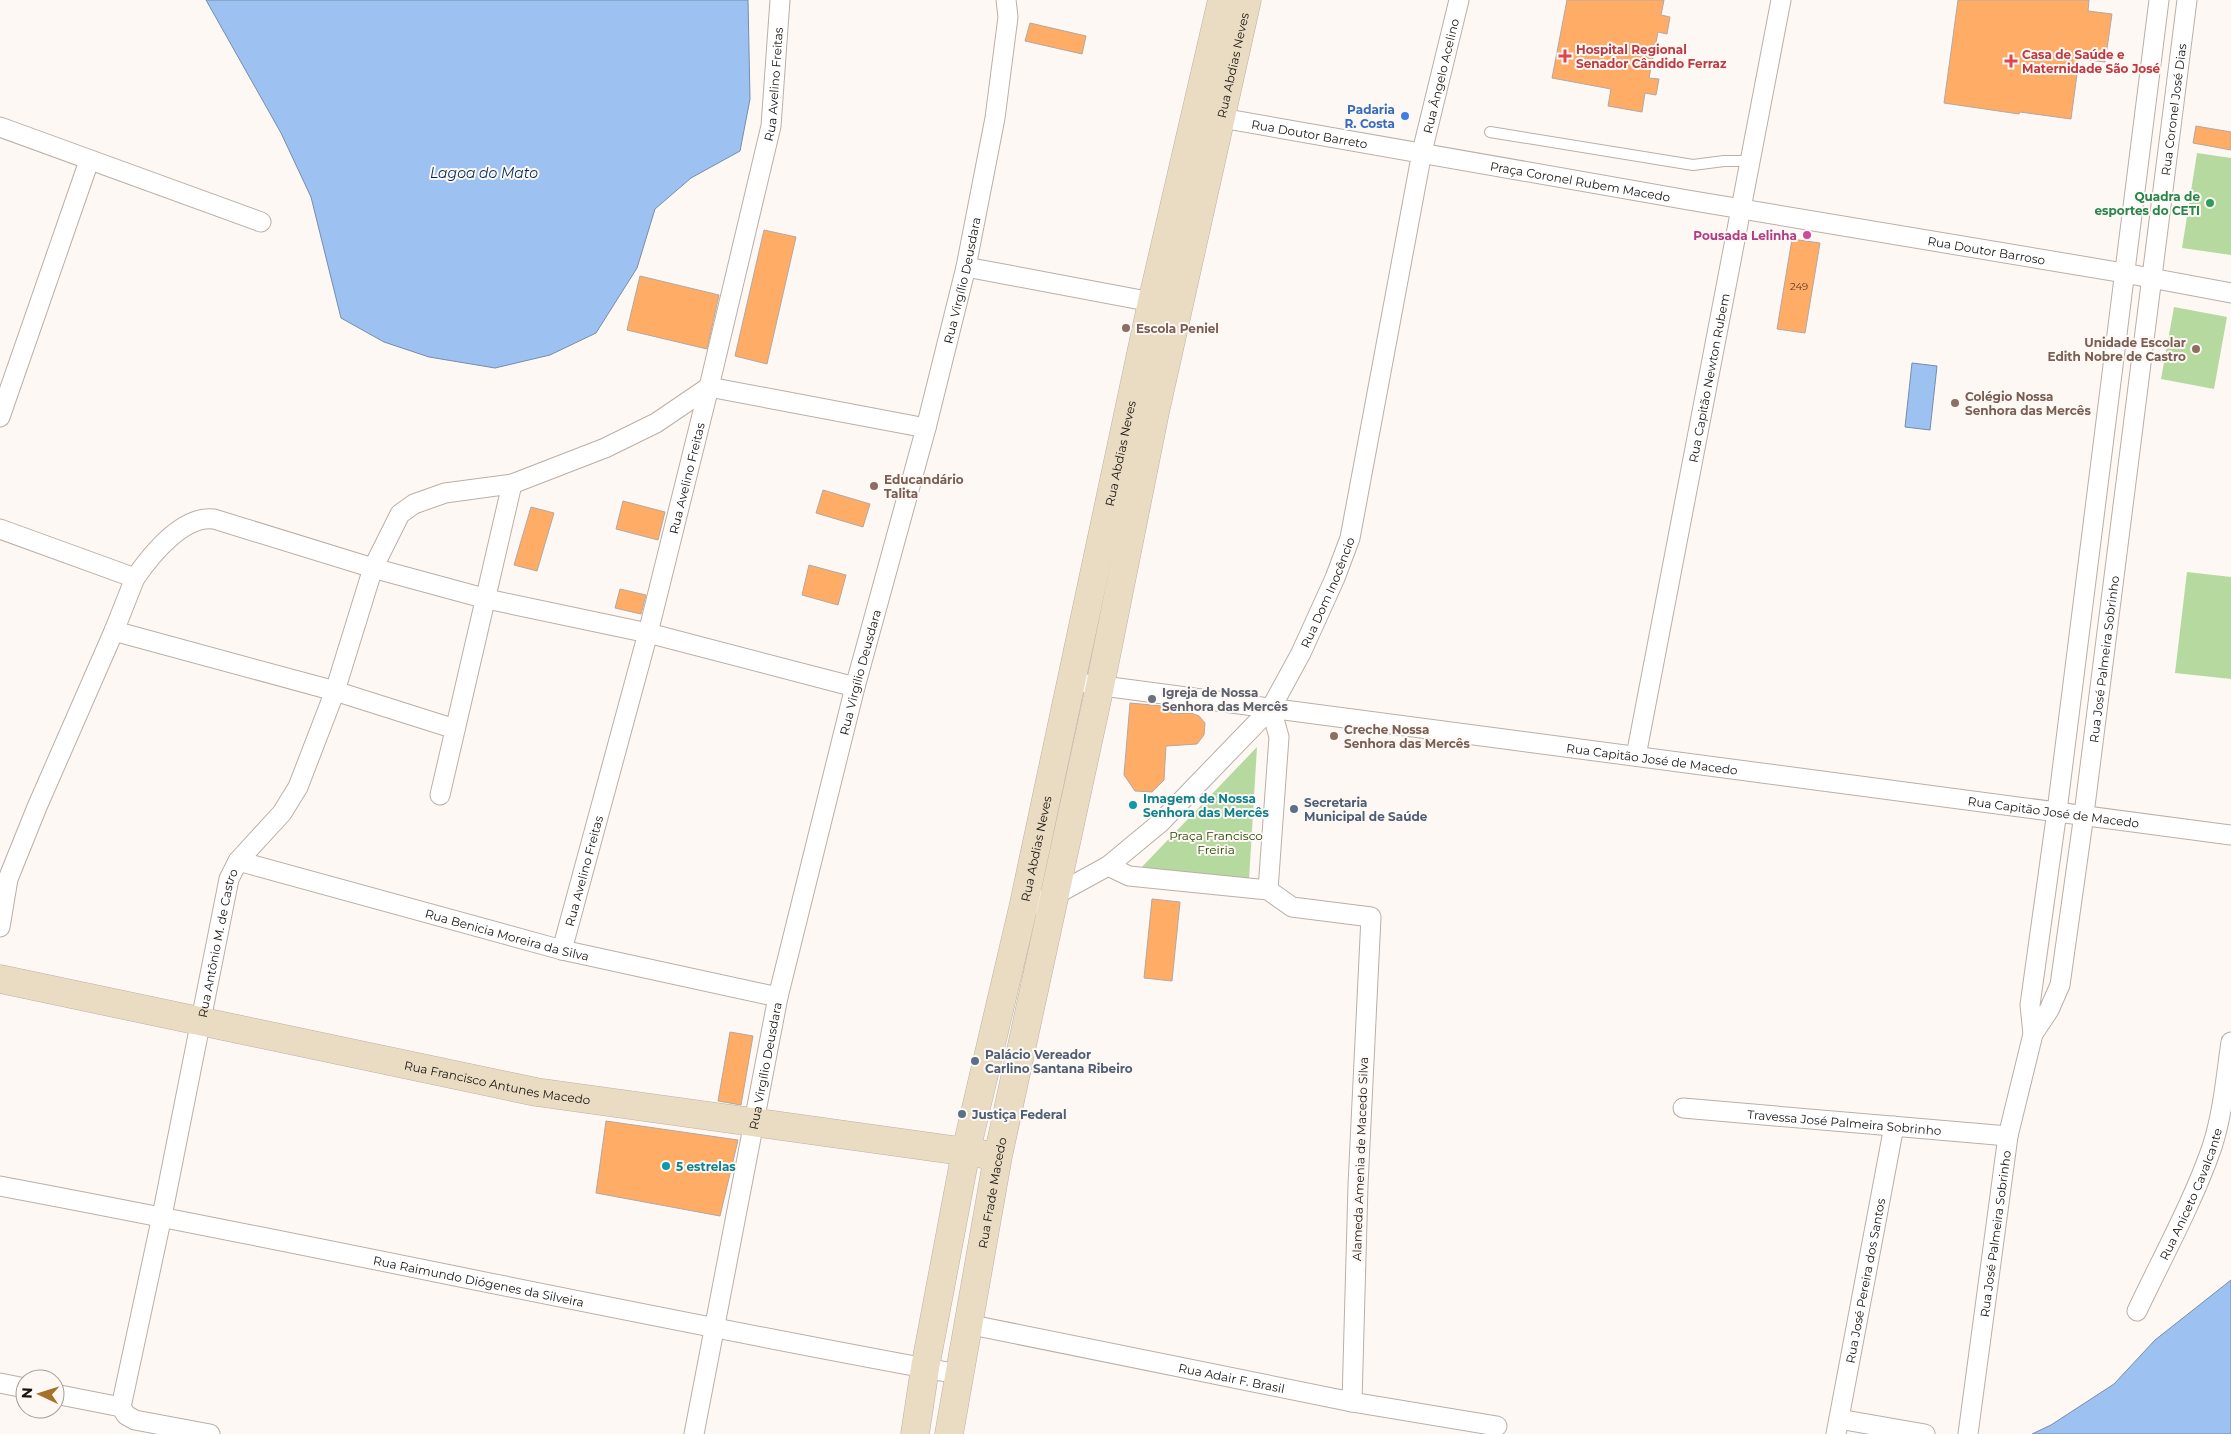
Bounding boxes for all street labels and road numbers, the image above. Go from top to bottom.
street label: Rua Abdias Neves [1213,11,1252,119]
street label: Rua Ângelo Acelino [1419,17,1462,135]
street label: Rua Avelino Freitas [760,27,786,143]
street label: Rua Coronel José Dias [2157,43,2189,176]
street label: Rua Doutor Barreto [1250,116,1369,151]
street label: Praça Coronel Rubem Macedo [1489,158,1672,204]
street label: Rua Virgílio Deusdara [940,216,983,345]
street label: Rua Doutor Barroso [1927,233,2047,267]
street label: Rua Capitão Newton Rubem [1685,292,1732,464]
street label: Rua Abdias Neves [1101,399,1138,508]
street label: Rua Avelino Freitas [665,421,707,535]
street label: Rua Dom Inocêncio [1297,535,1357,650]
street label: Rua José Palmeira Sobrinho [2086,575,2122,743]
street label: Rua Virgílio Deusdara [836,608,883,737]
street label: Rua Capitão José de Macedo [1566,740,1739,777]
street label: Rua Capitão José de Macedo [1967,793,2140,830]
street label: Rua Abdias Neves [1017,794,1054,903]
street label: Rua Avelino Freitas [561,814,606,928]
street label: Rua Antônio M. de Castro [194,866,241,1019]
street label: Rua Benicia Moreira da Silva [423,905,591,963]
street label: Rua Virgílio Deusdara [745,1001,784,1131]
street label: Rua Francisco Antunes Macedo [403,1057,591,1107]
street label: Alameda Amenia de Macedo Silva [1349,1057,1371,1261]
street label: Travessa José Palmeira Sobrinho [1747,1106,1942,1138]
street label: Rua Aniceto Cavalcante [2156,1126,2225,1262]
street label: Rua Frade Macedo [974,1136,1009,1249]
street label: Rua José Palmeira Sobrinho [1976,1149,2013,1318]
street label: Rua José Pereira dos Santos [1842,1197,1888,1364]
street label: Rua Raimundo Diógenes da Silveira [372,1252,585,1309]
street label: Rua Adair F. Brasil [1177,1360,1286,1396]

